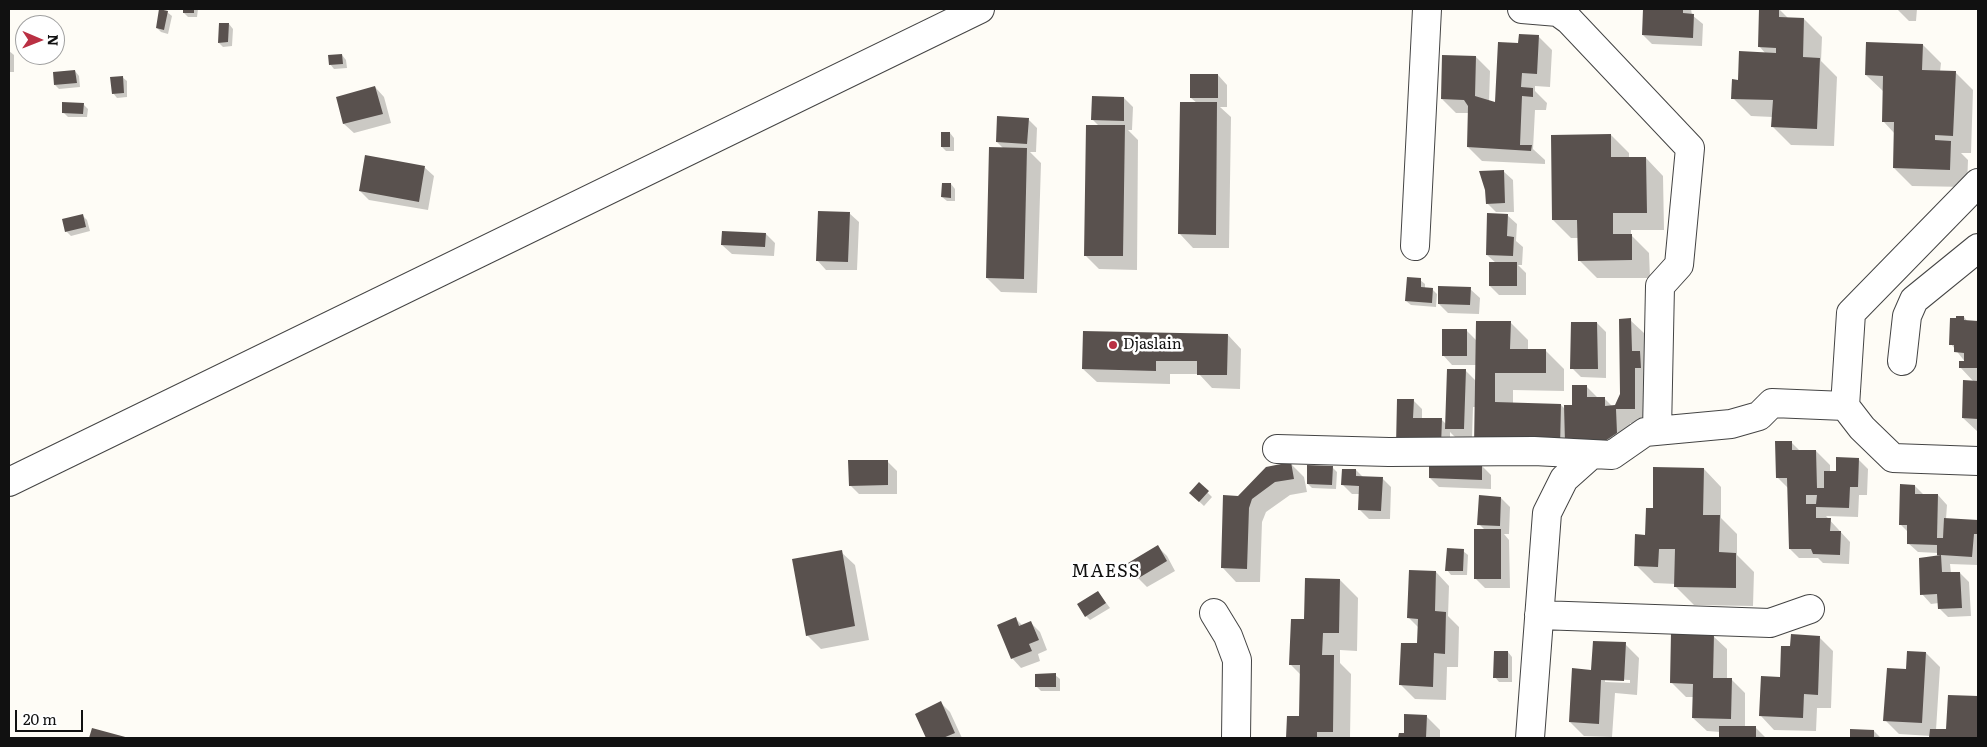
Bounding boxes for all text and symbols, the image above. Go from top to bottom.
north arrow [15,15,65,65]
text: N [44,34,64,46]
place label: Djaslain [1123,336,1182,354]
marker: Djaslain [1107,339,1119,351]
district label: MAESS [1071,561,1141,583]
scale bar [18,700,85,732]
text: 20 m [23,707,57,730]

